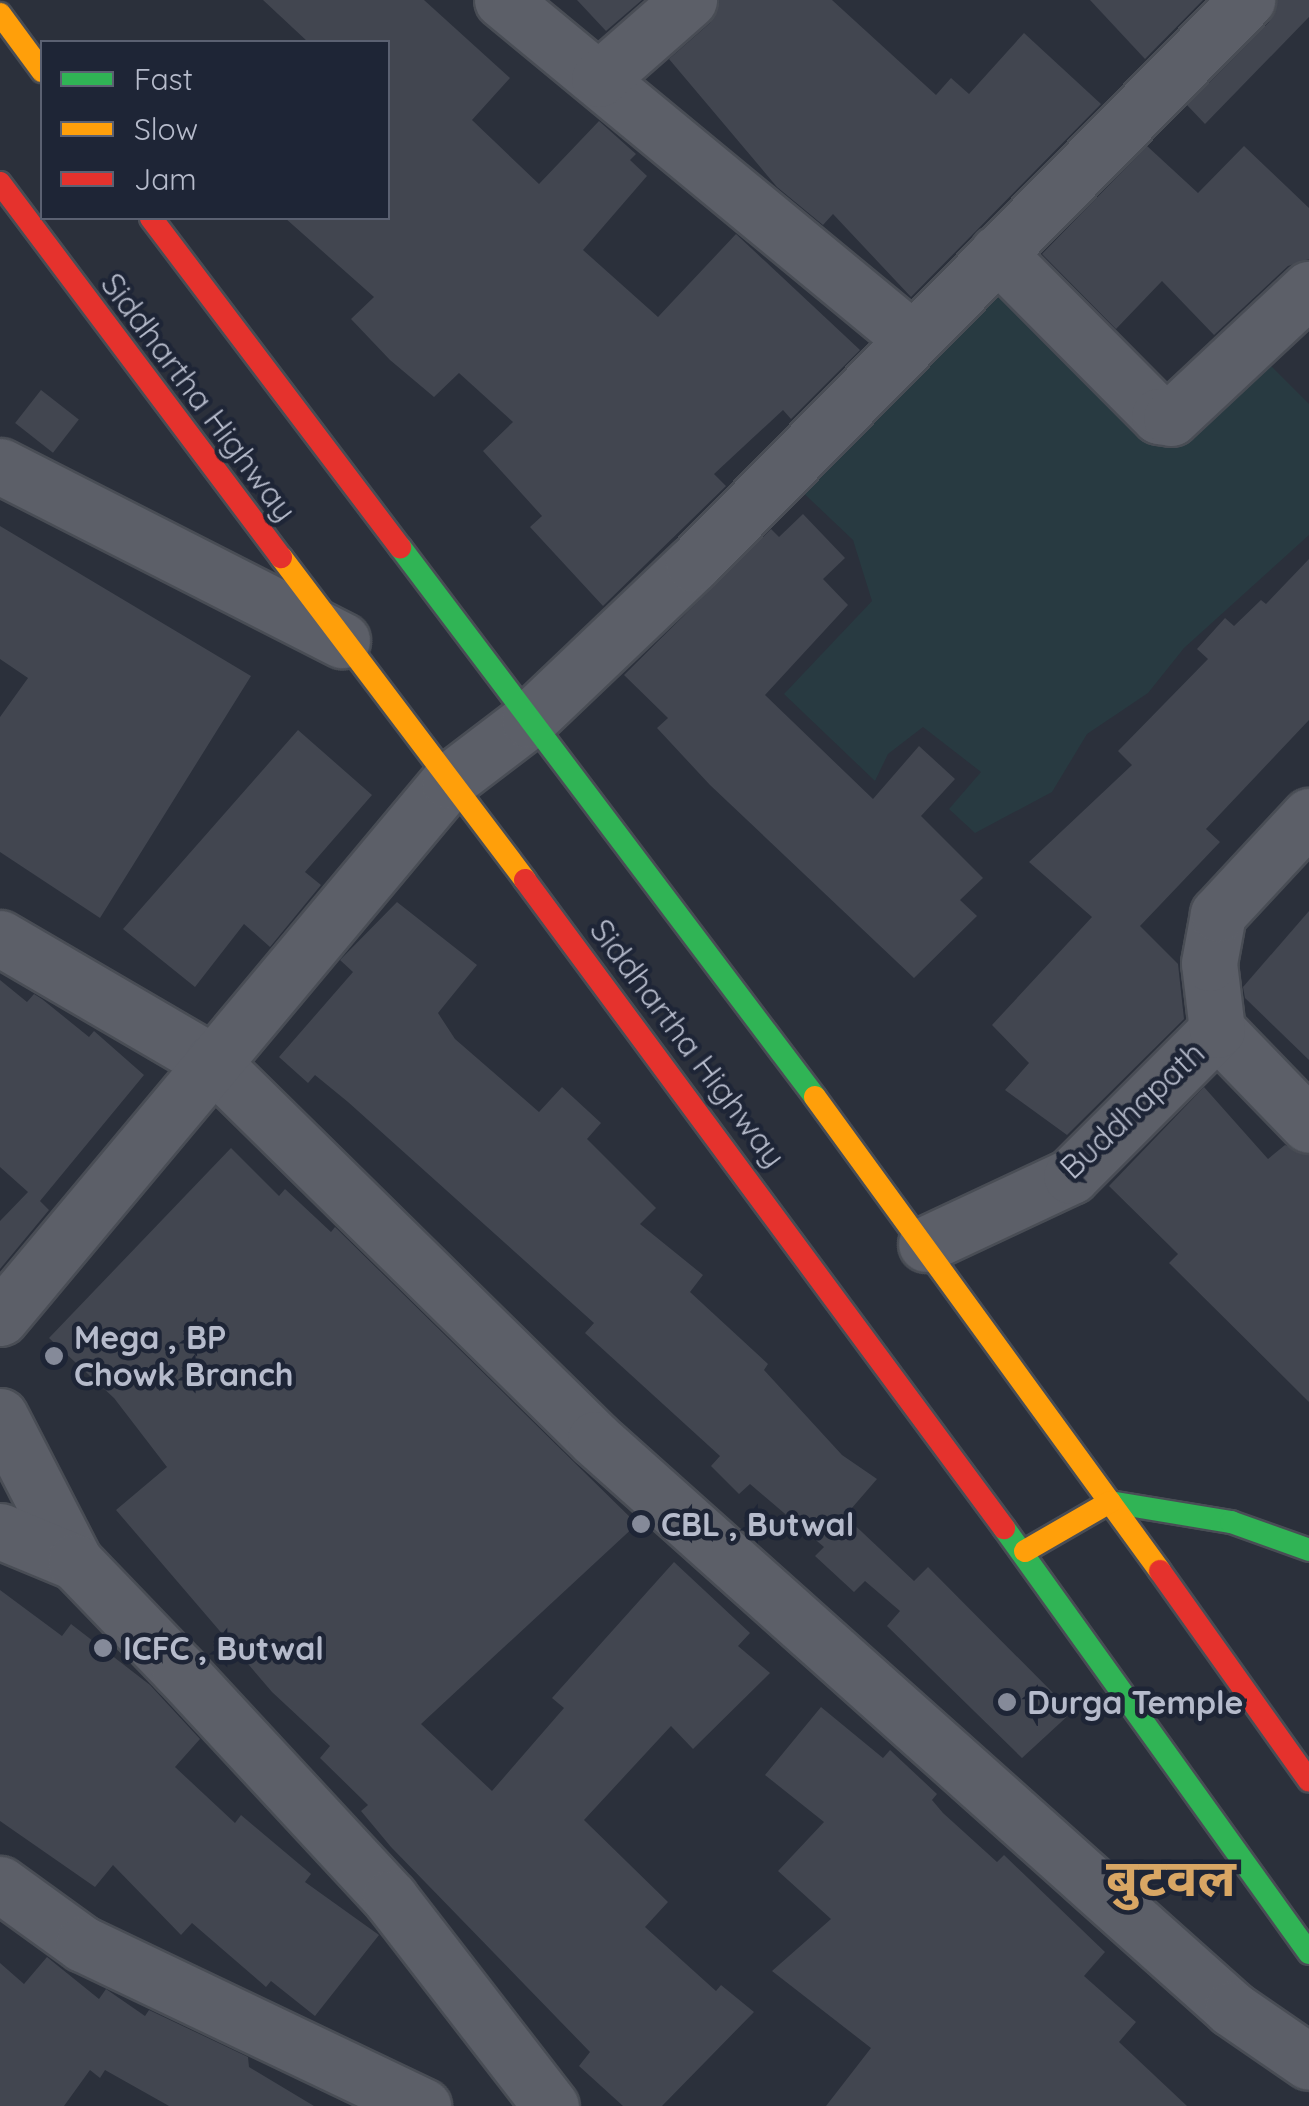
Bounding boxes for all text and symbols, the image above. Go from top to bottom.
legend [40,40,390,220]
text: Fast [134,60,193,98]
text: Slow [134,110,198,148]
text: Jam [134,160,197,198]
street label: Siddhartha Highway [93,265,305,529]
street label: Siddhartha Highway [582,911,794,1175]
street label: Buddhapath [1052,1033,1212,1187]
place label: Mega , BP Chowk Branch [74,1319,294,1394]
marker: Mega , BP Chowk Branch [43,1345,65,1367]
place label: CBL , Butwal [661,1505,854,1543]
marker: CBL , Butwal [630,1513,652,1535]
place label: ICFC , Butwal [123,1629,324,1667]
marker: ICFC , Butwal [92,1637,114,1659]
place label: Durga Temple [1027,1683,1243,1721]
marker: Durga Temple [996,1691,1018,1713]
district label: बुटवल [1106,1846,1236,1908]

